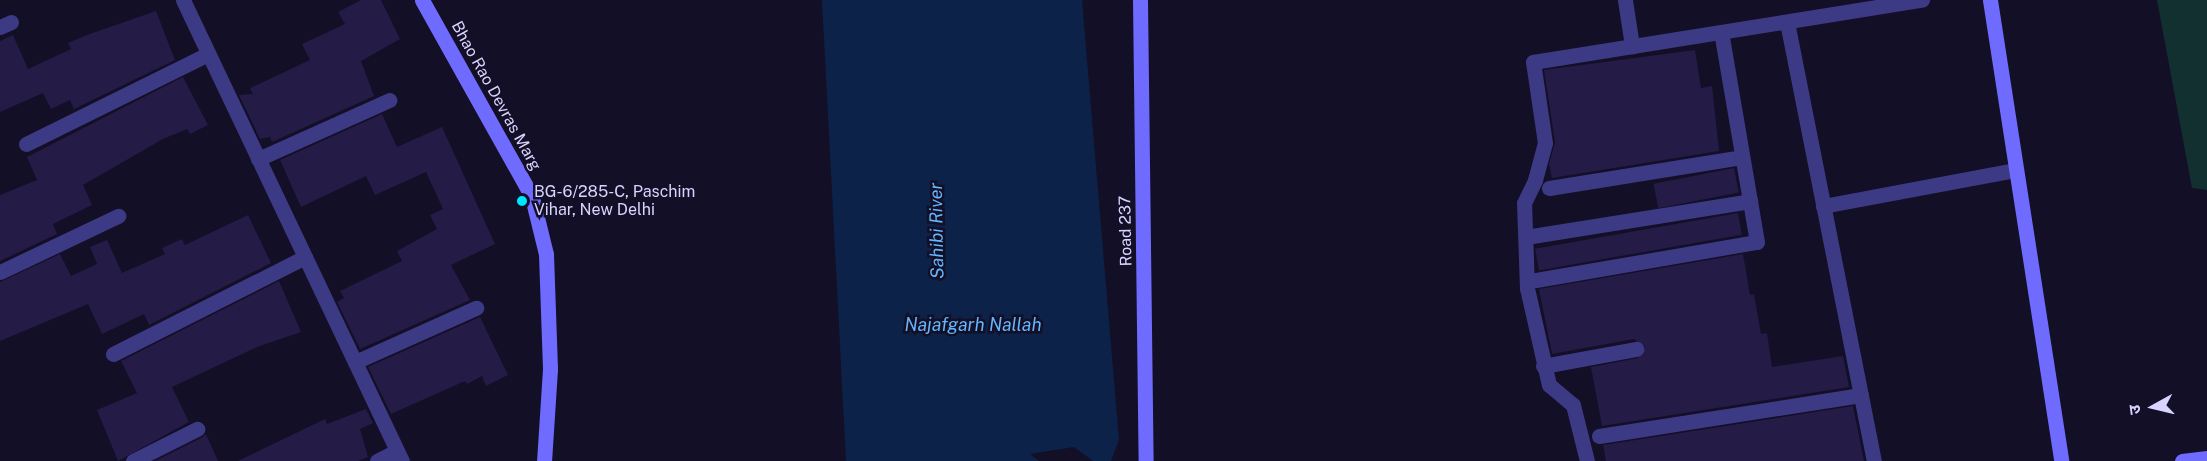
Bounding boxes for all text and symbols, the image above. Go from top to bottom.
street label: Bhao Rao Devras Marg [447,18,545,174]
place label: BG-6/285-C, Paschim Vihar, New Delhi [534,182,695,220]
water label: Sahibi River [925,183,949,279]
marker: BG-6/285-C, Paschim Vihar, New Delhi [515,194,529,208]
street label: Road 237 [1116,195,1136,267]
water label: Najafgarh Nallah [904,314,1042,336]
north arrow [2123,377,2183,437]
text: उ [2125,404,2145,416]

